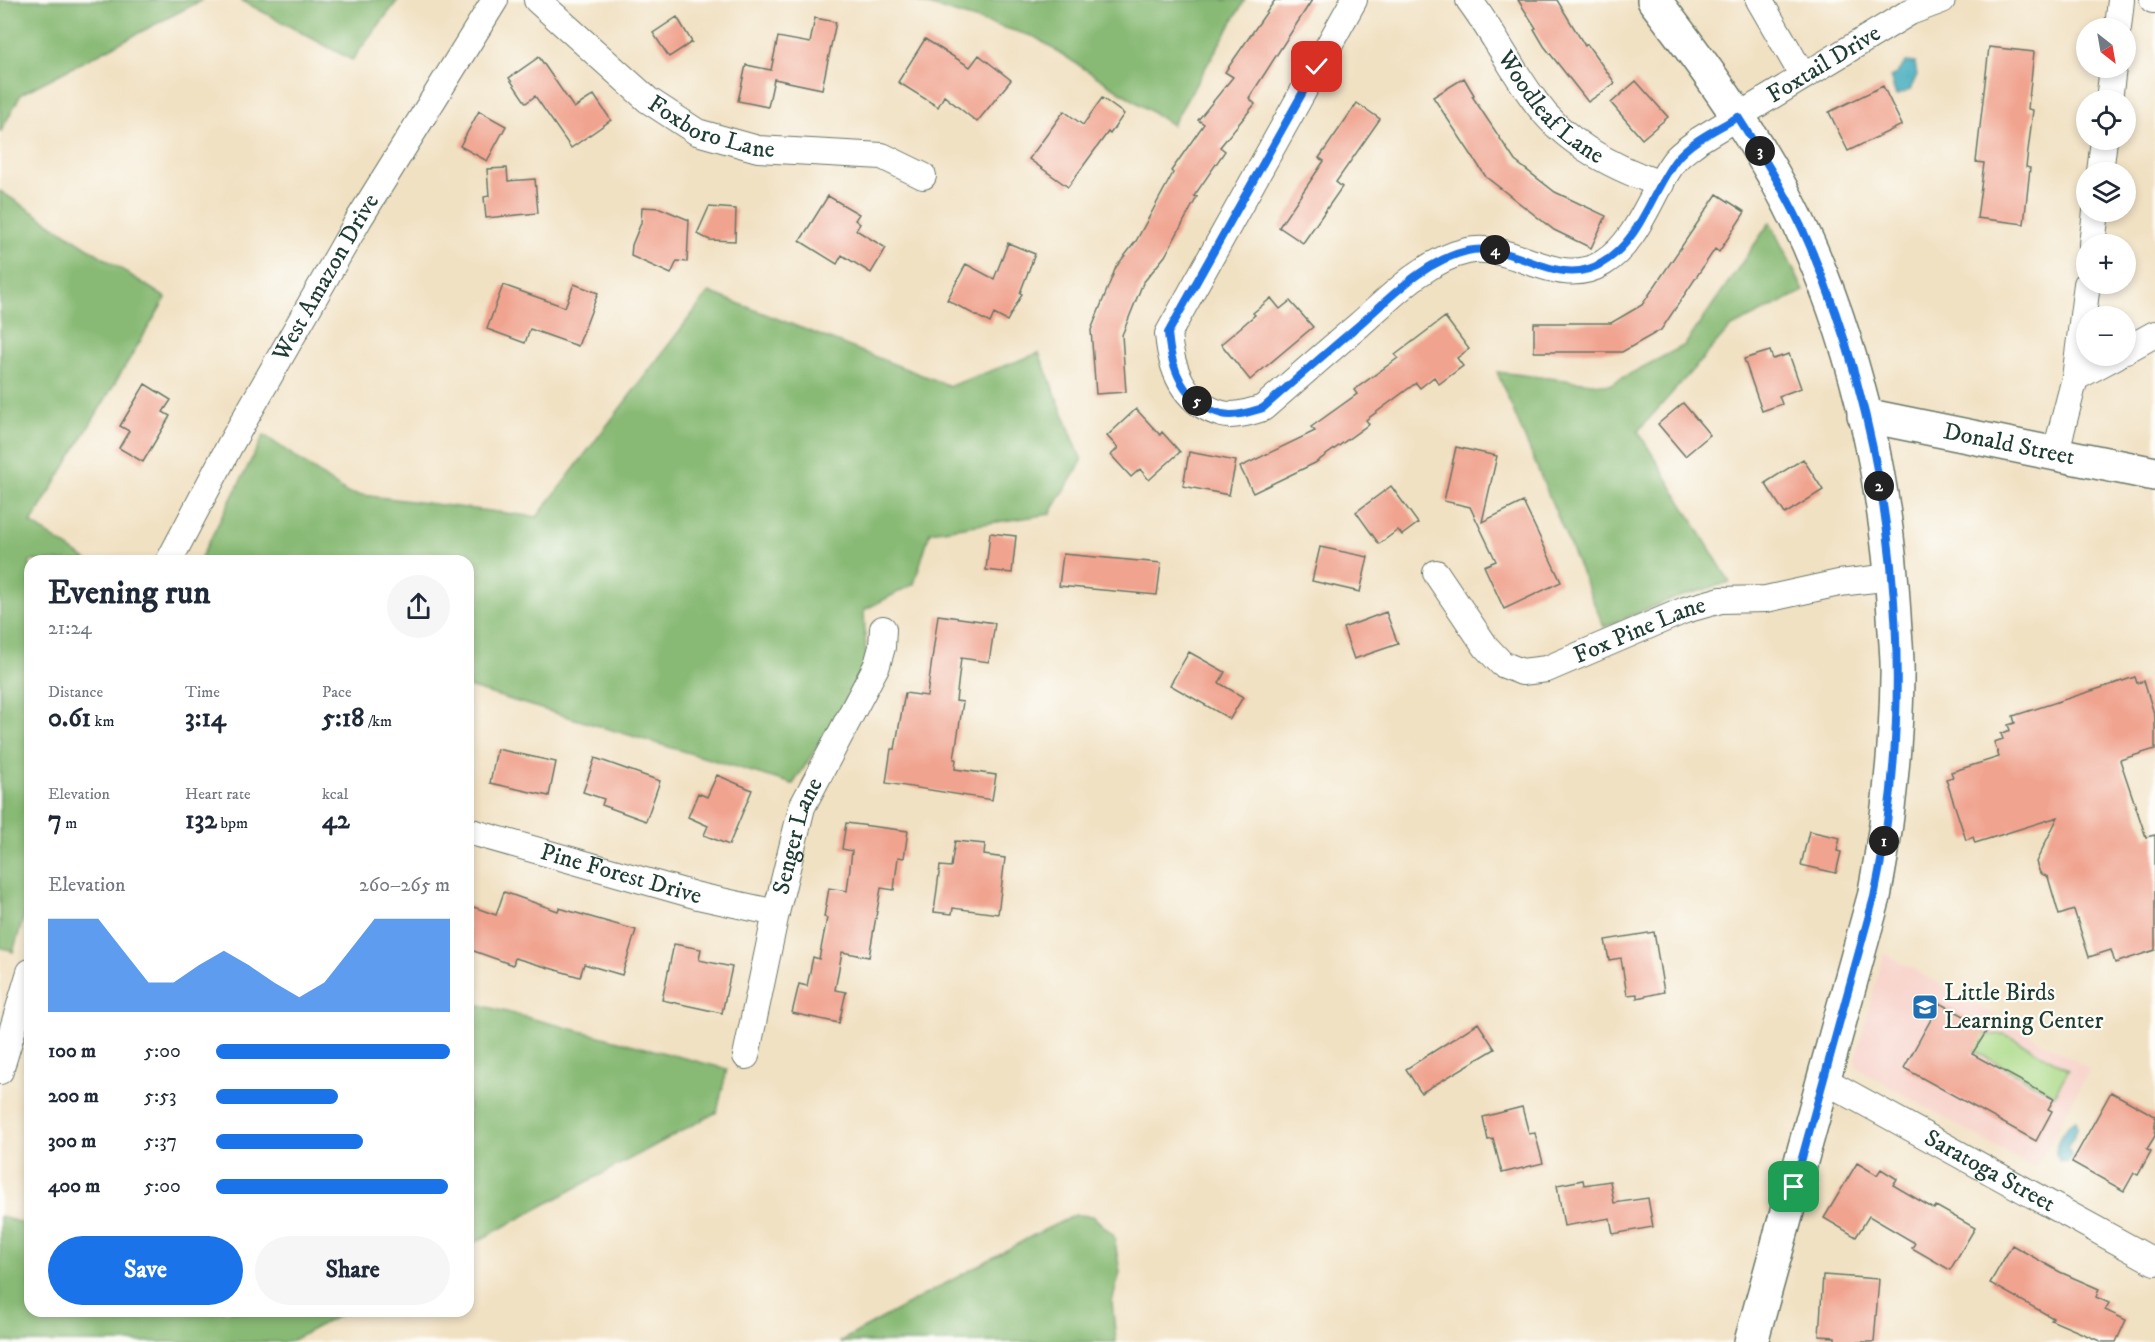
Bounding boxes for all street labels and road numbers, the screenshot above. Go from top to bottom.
street label: Foxtail Drive [1762,18,1886,110]
street label: Woodleaf Lane [1490,44,1609,171]
street label: Foxboro Lane [642,89,776,165]
street label: West Amazon Drive [265,188,386,368]
street label: Donald Street [1941,416,2078,472]
street label: Fox Pine Lane [1569,590,1709,671]
street label: Senger Lane [766,772,830,898]
street label: Pine Forest Drive [537,837,705,911]
street label: Saratoga Street [1919,1123,2061,1219]

